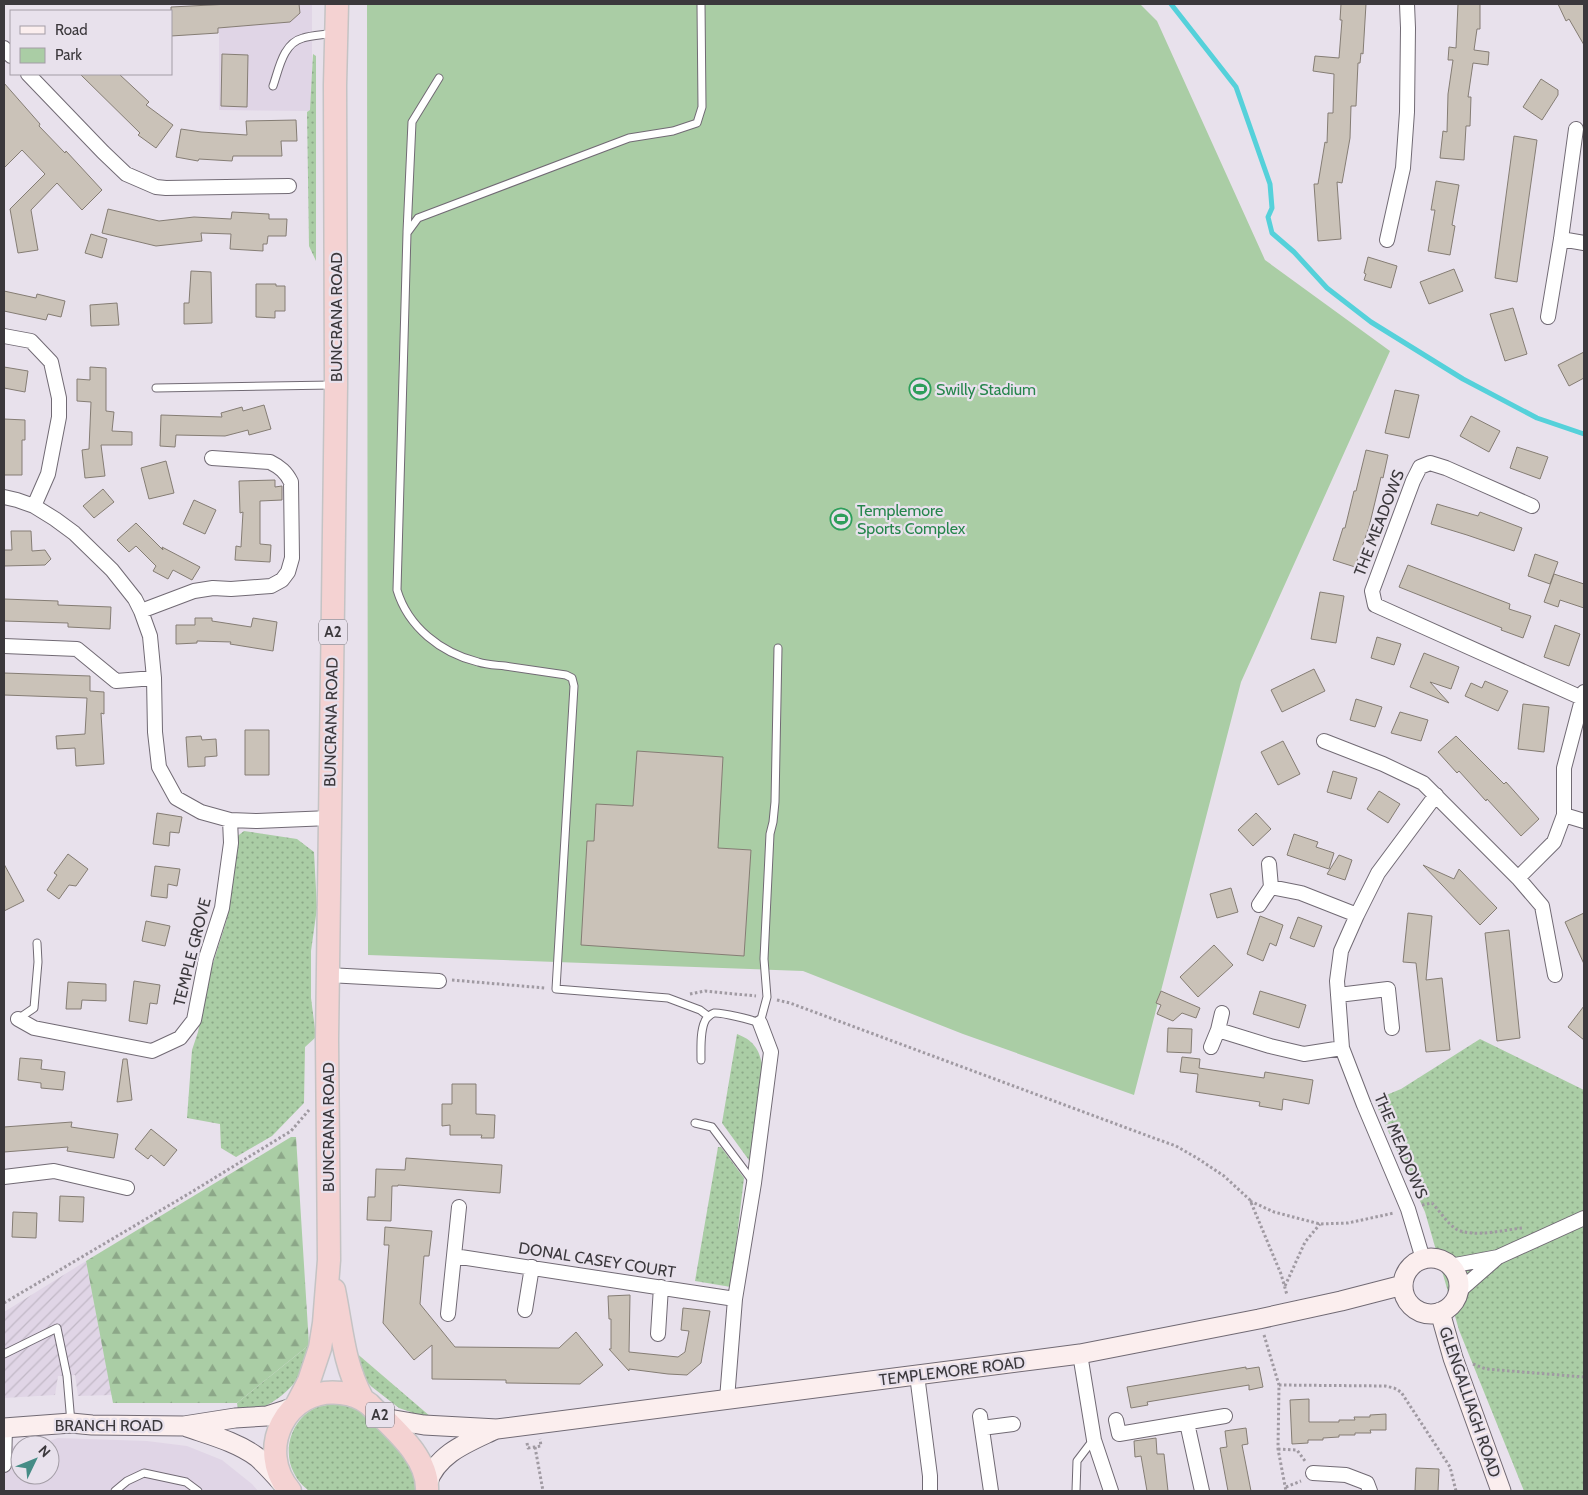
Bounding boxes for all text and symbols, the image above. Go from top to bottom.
legend [10,10,172,75]
text: Road [55,21,88,39]
text: Park [55,46,82,64]
street label: BUNCRANA ROAD [327,252,346,382]
sports icon: Swilly Stadium [908,377,932,401]
place label: Swilly Stadium [936,380,1036,399]
street label: THE MEADOWS [1350,467,1408,579]
place label: Templemore Sports Complex [857,501,966,538]
sports icon: Templemore Sports Complex [829,507,853,531]
road number: A2 [319,620,347,644]
street label: BUNCRANA ROAD [320,657,342,787]
street label: TEMPLE GROVE [169,896,215,1008]
street label: BUNCRANA ROAD [319,1062,338,1192]
street label: THE MEADOWS [1370,1091,1432,1201]
street label: DONAL CASEY COURT [517,1238,677,1282]
street label: GLENGALLIAGH ROAD [1435,1324,1505,1480]
street label: TEMPLEMORE ROAD [878,1353,1026,1389]
road number: A2 [366,1402,394,1428]
street label: BRANCH ROAD [55,1416,163,1435]
north arrow [10,1435,60,1485]
text: N [35,1441,54,1461]

